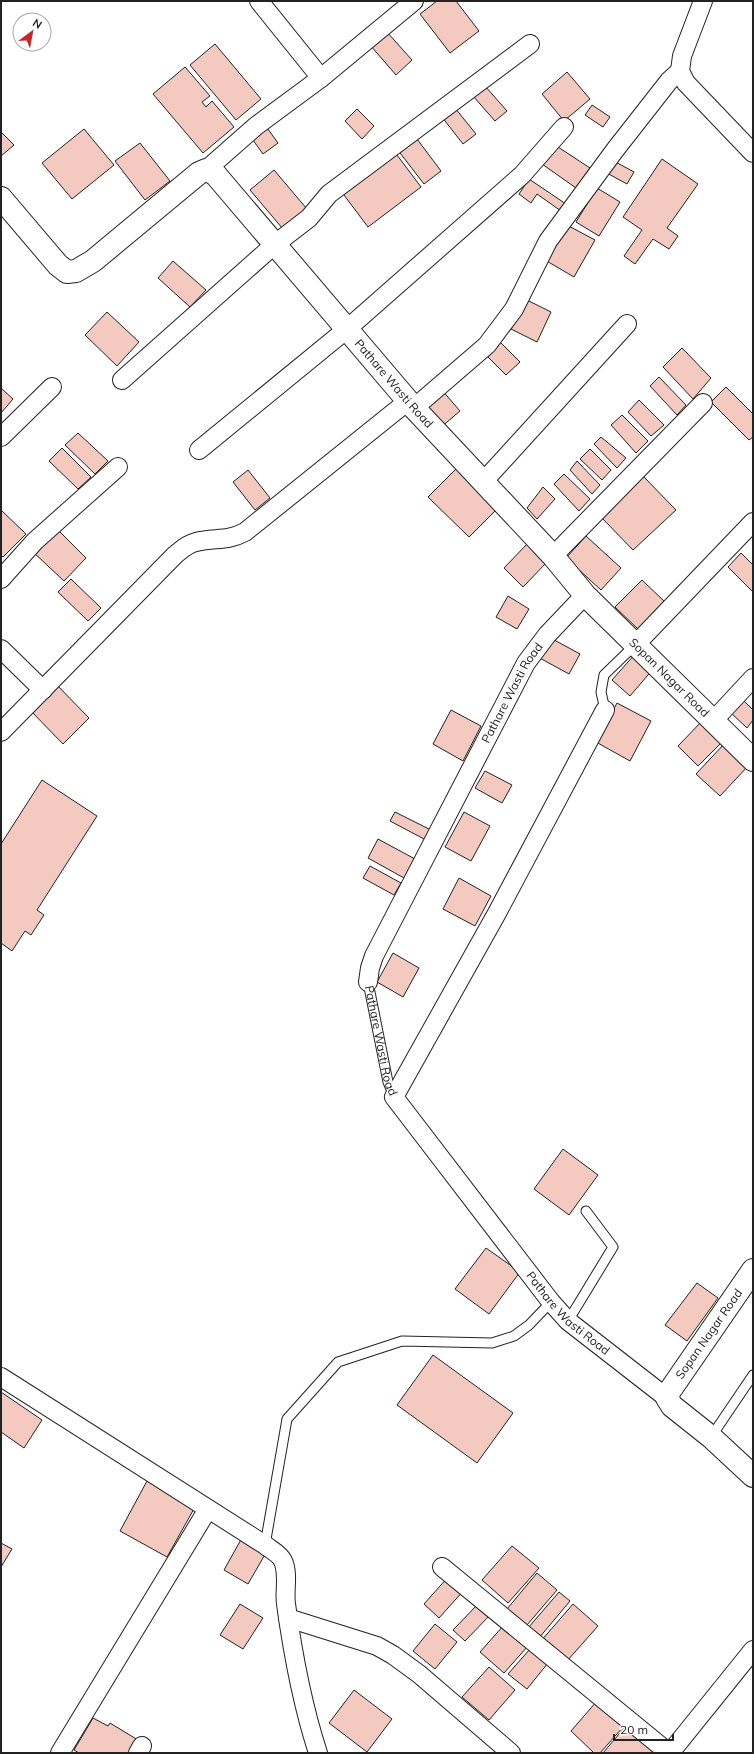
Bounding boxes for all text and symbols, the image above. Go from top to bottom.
north arrow [12,12,52,52]
text: N [30,15,45,32]
street label: Pathare Wasti Road [352,336,437,431]
street label: Sopan Nagar Road [626,635,713,720]
street label: Pathare Wasti Road [478,639,546,745]
street label: Pathare Wasti Road [362,984,401,1098]
street label: Pathare Wasti Road [523,1268,613,1358]
street label: Sopan Nagar Road [672,1286,745,1382]
scale bar [614,1716,673,1742]
text: 20 m [620,1722,648,1737]

